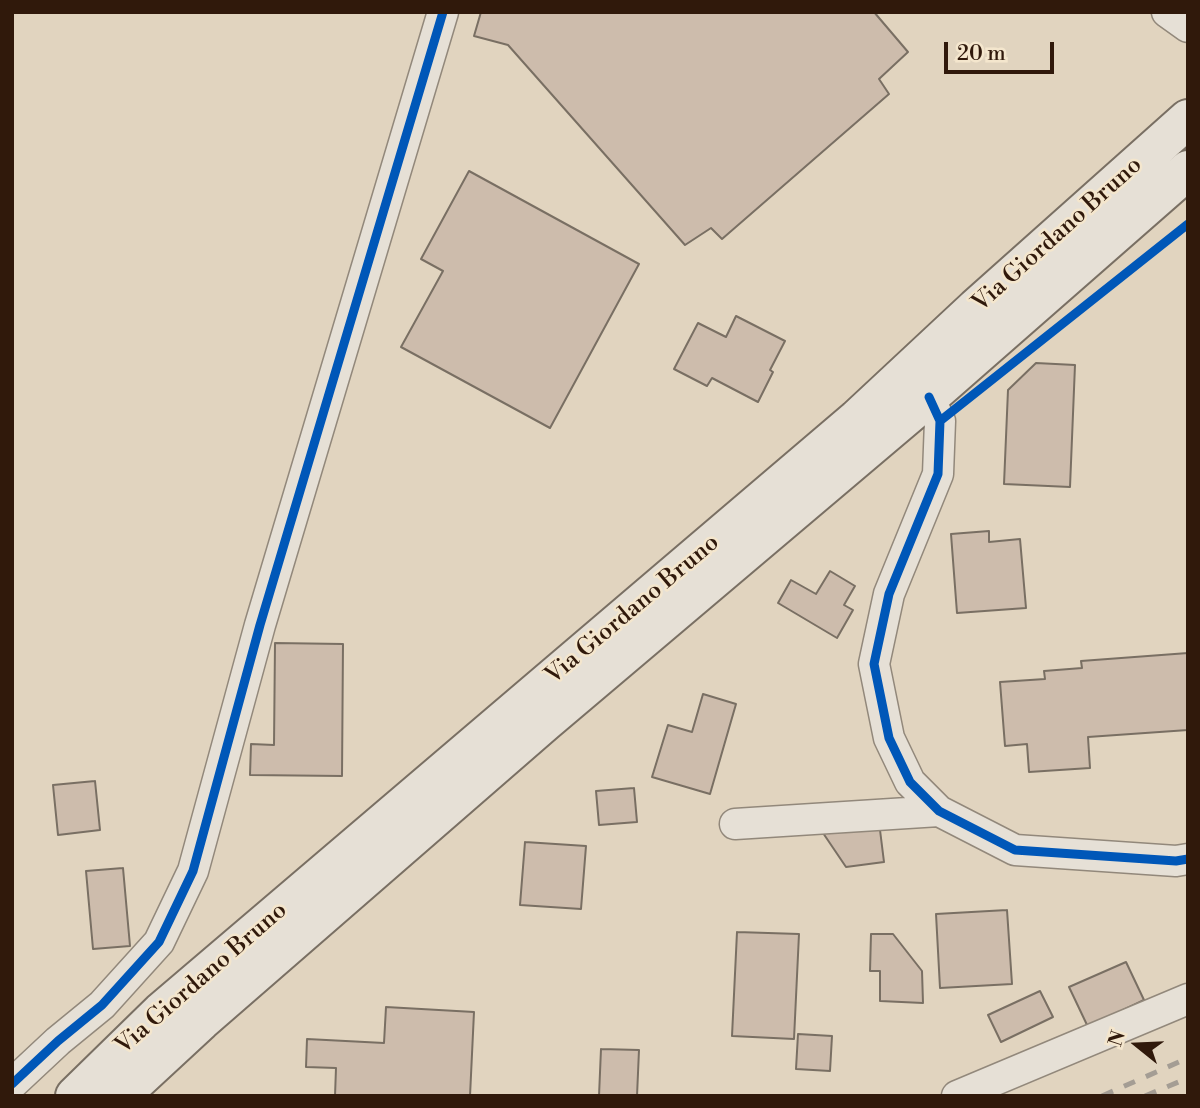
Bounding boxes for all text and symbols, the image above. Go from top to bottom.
scale bar [948,28,1058,72]
text: 20 m [957,41,1006,67]
street label: Via Giordano Bruno [967,151,1149,319]
street label: Via Giordano Bruno [540,529,726,691]
street label: Via Giordano Bruno [110,897,294,1061]
north arrow [1102,1010,1172,1080]
text: N [1103,1028,1131,1049]

